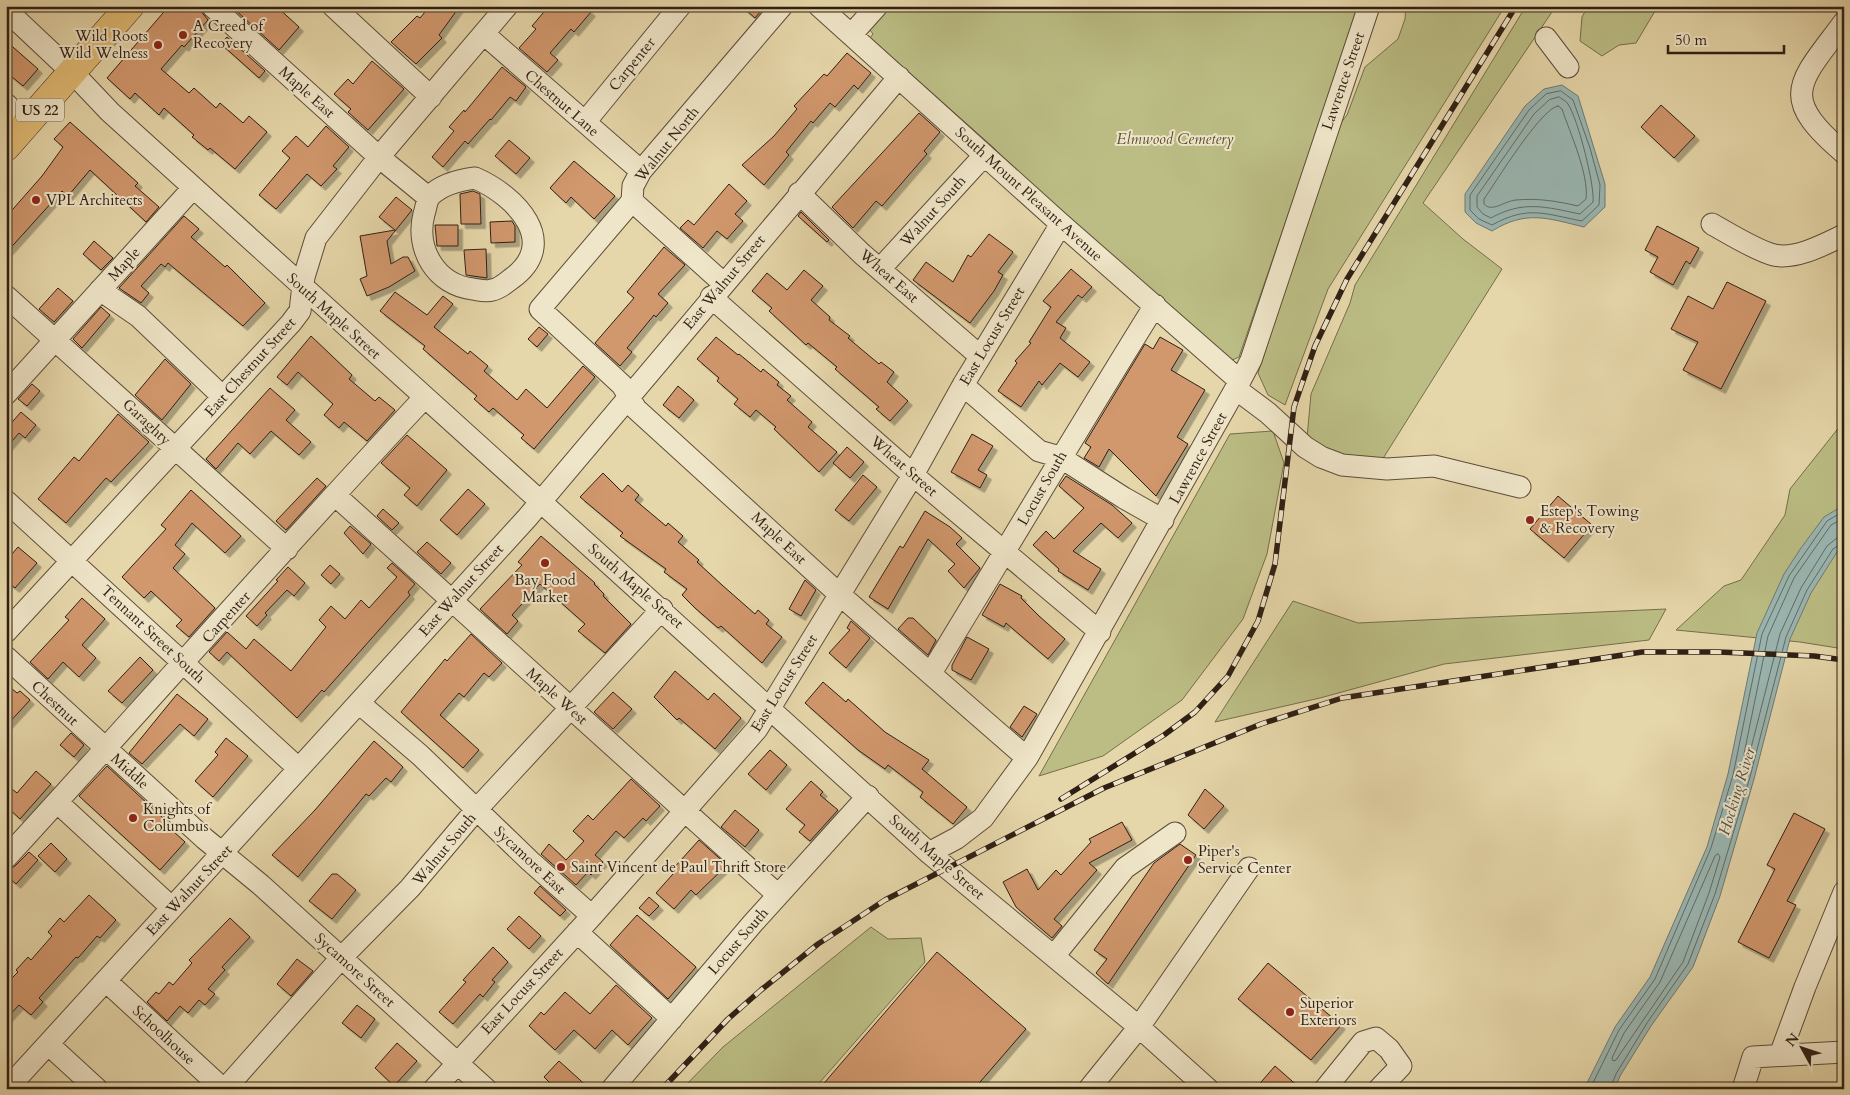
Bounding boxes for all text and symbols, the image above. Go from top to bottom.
place label: A Creed of Recovery [193,16,265,53]
scale bar [1668,22,1784,54]
place label: Wild Roots Wild Welness [58,26,148,63]
marker: A Creed of Recovery [177,29,189,41]
street label: Lawrence Street [1317,29,1369,133]
text: 50 m [1675,30,1707,50]
street label: Carpenter [604,33,660,95]
marker: Wild Roots Wild Welness [152,39,164,51]
street label: Maple East [275,62,339,123]
street label: Chestnut Lane [520,65,604,141]
road number: US 22 [16,98,64,122]
street label: Walnut North [630,101,704,187]
street label: South Mount Pleasant Avenue [951,122,1107,266]
park label: Elmwood Cemetery [1117,129,1234,149]
street label: Walnut South [895,171,971,252]
place label: VPL Architects [46,190,143,210]
marker: VPL Architects [30,194,42,206]
street label: East Walnut Street [678,230,770,334]
street label: Maple [103,243,145,285]
street label: Wheat East [854,244,923,307]
street label: South Maple Street [283,268,386,364]
street label: East Locust Street [955,283,1029,389]
street label: East Chestnut Street [200,313,300,421]
street label: Garaghty [118,394,176,450]
street label: Lawrence Street [1164,408,1232,508]
street label: Wheat Street [865,431,942,501]
street label: Locust South [1013,446,1072,529]
place label: Estep's Towing & Recovery [1540,501,1639,538]
street label: Maple East [747,507,811,569]
marker: Estep's Towing & Recovery [1524,514,1536,526]
street label: East Walnut Street [414,539,508,641]
street label: South Maple Street [584,539,688,633]
marker: Bay Food Market [539,557,551,569]
place label: Bay Food Market [514,570,576,607]
street label: Tennant Street South [97,580,210,688]
street label: Carpenter [197,586,255,647]
street label: East Locust Street [746,630,822,736]
street label: Maple West [522,663,592,729]
street label: Chestnut [27,676,83,730]
water label: Hocking River [1713,744,1761,838]
street label: Middle [107,749,154,794]
place label: Knights of Columbus [143,799,212,836]
street label: Walnut South [407,808,481,890]
street label: South Maple Street [885,810,989,904]
marker: Knights of Columbus [127,812,139,824]
street label: Sycamore East [490,822,570,899]
street label: East Walnut Street [141,840,237,940]
place label: Piper's Service Center [1198,841,1292,878]
marker: Piper's Service Center [1182,854,1194,866]
place label: Saint Vincent de Paul Thrift Store [571,857,787,877]
marker: Saint Vincent de Paul Thrift Store [555,861,567,873]
street label: Locust South [703,903,773,979]
street label: Sycamore Street [310,928,400,1012]
street label: East Locust Street [477,943,568,1039]
place label: Superior Exteriors [1300,993,1357,1030]
street label: Schoolhouse [128,1001,200,1069]
marker: Superior Exteriors [1284,1006,1296,1018]
north arrow [1778,1022,1828,1072]
text: N [1781,1029,1804,1051]

